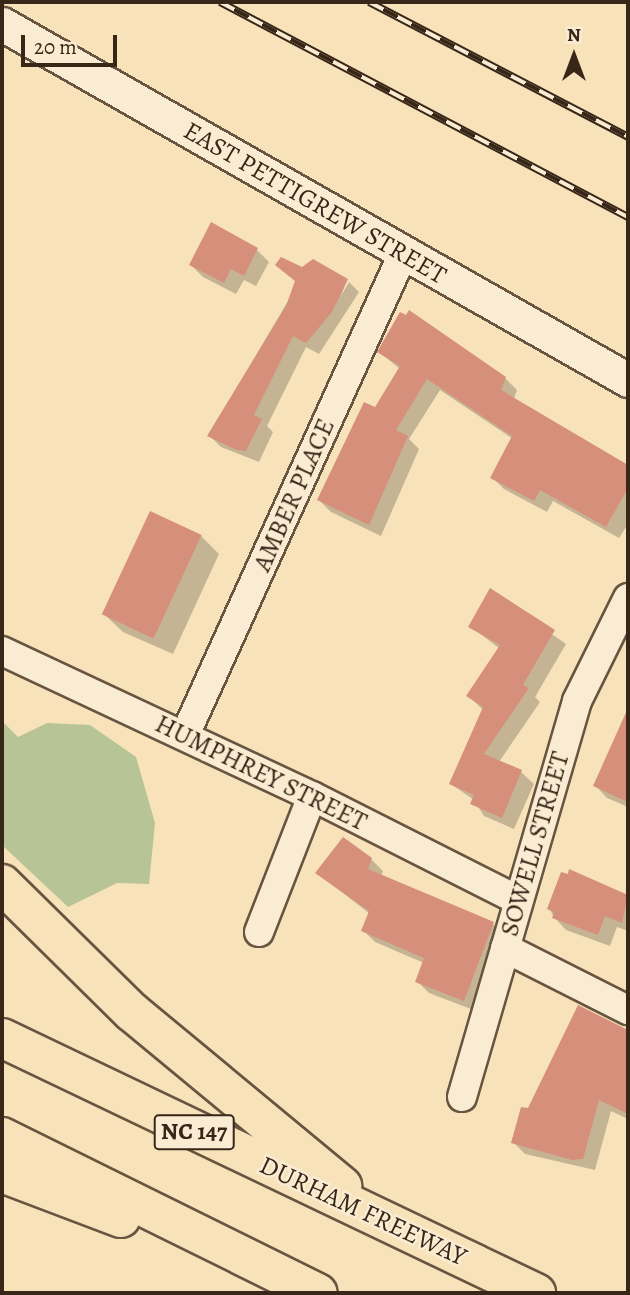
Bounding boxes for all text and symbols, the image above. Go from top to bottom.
scale bar [24,21,121,65]
north arrow [539,21,609,91]
text: N [567,22,581,48]
text: 20 m [34,33,77,61]
street label: EAST PETTIGREW STREET [178,115,452,291]
street label: AMBER PLACE [246,414,342,576]
street label: HUMPHREY STREET [150,708,372,838]
street label: SOWELL STREET [494,748,576,940]
road number: NC 147 [152,1112,236,1152]
street label: DURHAM FREEWAY [255,1149,471,1273]

